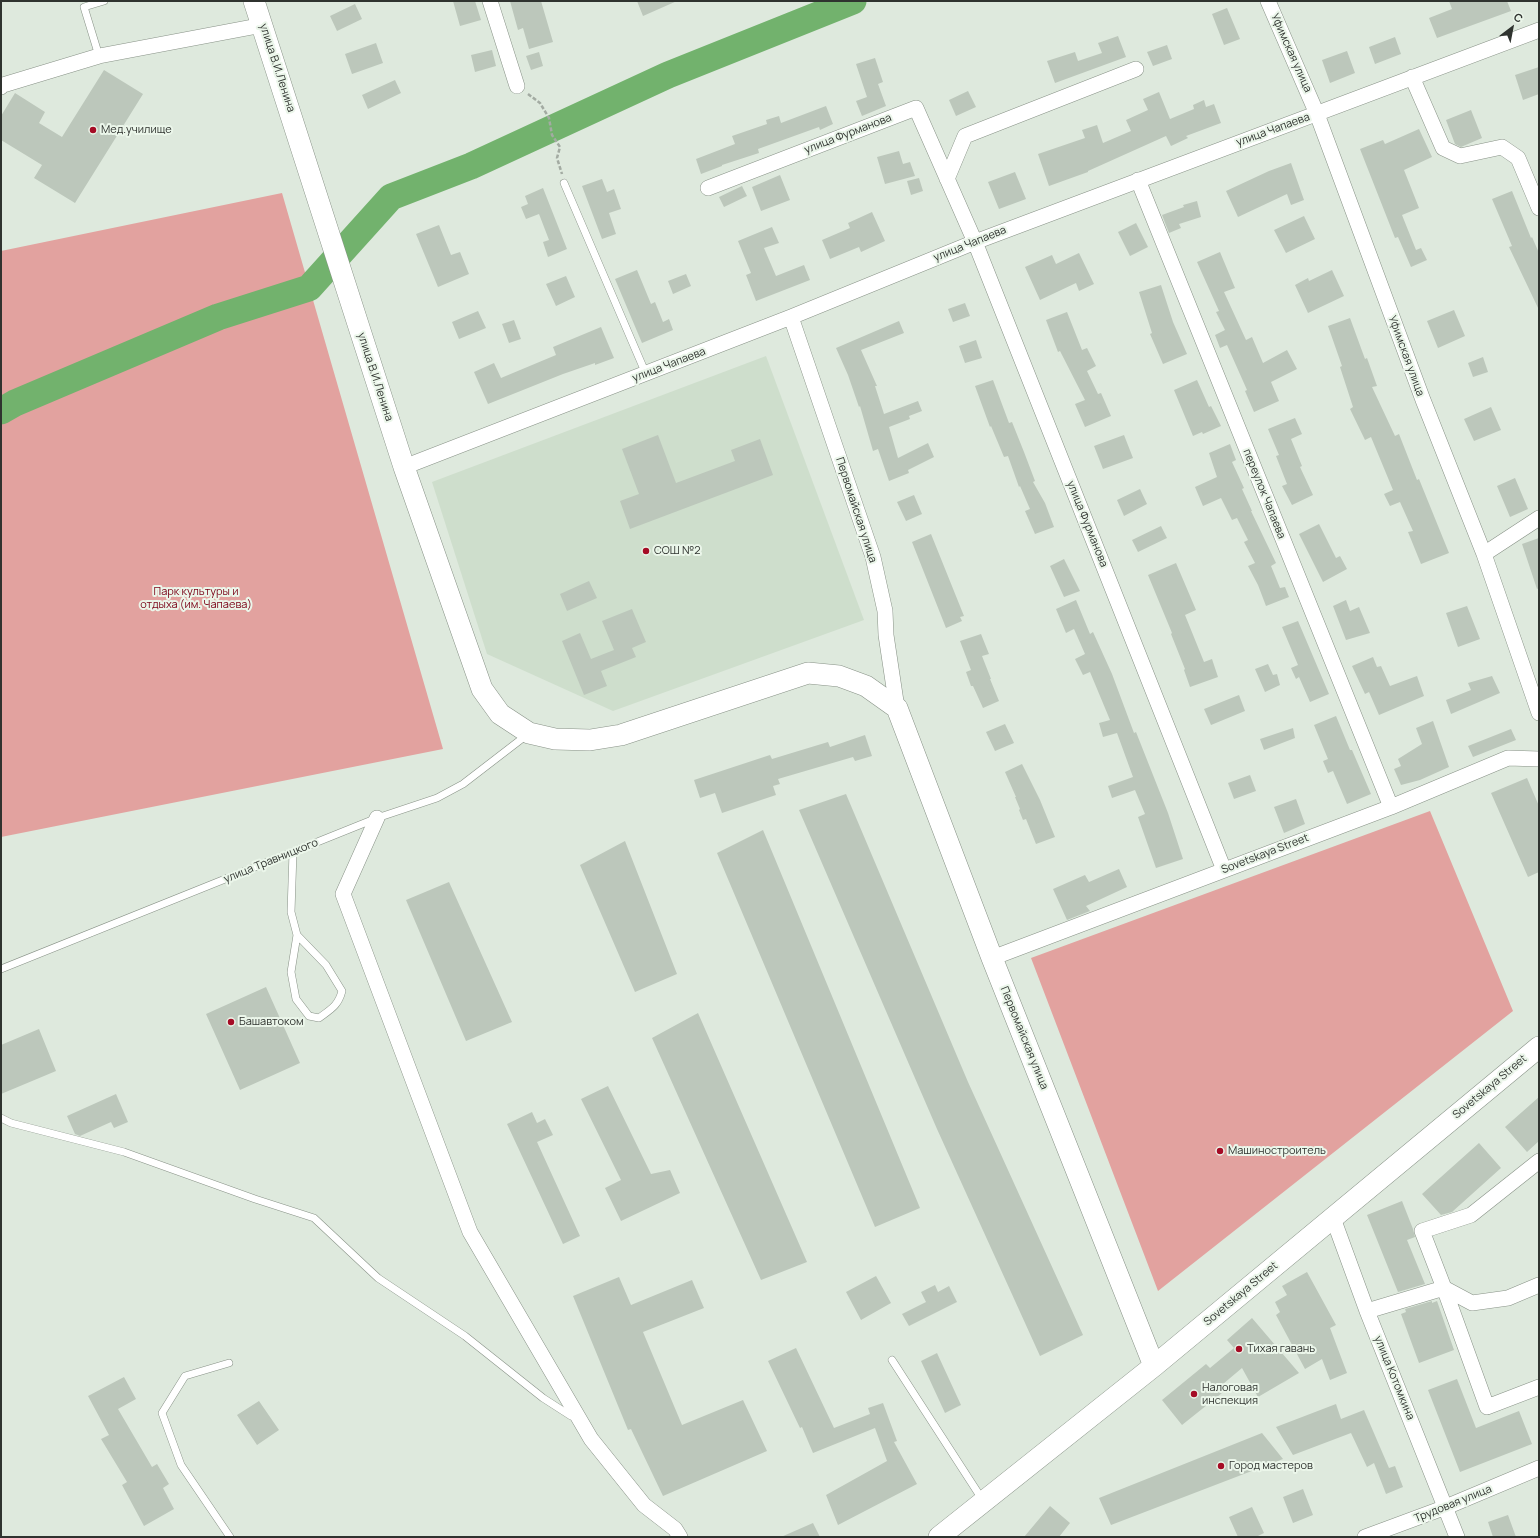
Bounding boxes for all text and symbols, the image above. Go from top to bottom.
north arrow [1492,8,1532,48]
text: С [1511,9,1526,26]
street label: Уфимская улица [1268,12,1314,94]
street label: улица В.И.Ленина [256,22,298,114]
street label: улица Фурманова [803,111,893,157]
street label: улица Чапаева [1234,111,1312,149]
place label: Мед.училище [101,123,172,137]
marker: Мед.училище [88,125,98,135]
street label: улица Чапаева [932,223,1008,265]
street label: Уфимская улица [1385,314,1427,398]
street label: улица В.И.Ленина [354,331,396,423]
street label: улица Чапаева [631,345,707,385]
street label: переулок Чапаева [1240,447,1288,541]
street label: Первомайская улица [833,456,879,564]
street label: улица Фурманова [1064,479,1110,569]
place label: СОШ №2 [654,544,700,558]
marker: СОШ №2 [641,546,651,556]
park label: Парк культуры и отдыха (им. Чапаева) [140,585,252,611]
street label: Sovetskaya Street [1219,831,1311,877]
street label: улица Травницкого [222,836,320,886]
street label: Первомайская улица [997,985,1051,1091]
place label: Башавтоком [239,1015,304,1029]
marker: Башавтоком [226,1017,236,1027]
street label: Sovetskaya Street [1450,1052,1530,1122]
place label: Машиностроитель [1228,1144,1326,1158]
marker: Машиностроитель [1215,1146,1225,1156]
street label: Sovetskaya Street [1201,1259,1281,1329]
street label: улица Котомкина [1371,1334,1417,1422]
place label: Тихая гавань [1247,1342,1315,1356]
marker: Тихая гавань [1234,1344,1244,1354]
place label: Налоговая инспекция [1202,1381,1258,1407]
marker: Налоговая инспекция [1189,1389,1199,1399]
place label: Город мастеров [1229,1459,1313,1473]
marker: Город мастеров [1216,1461,1226,1471]
street label: Трудовая улица [1412,1482,1494,1526]

